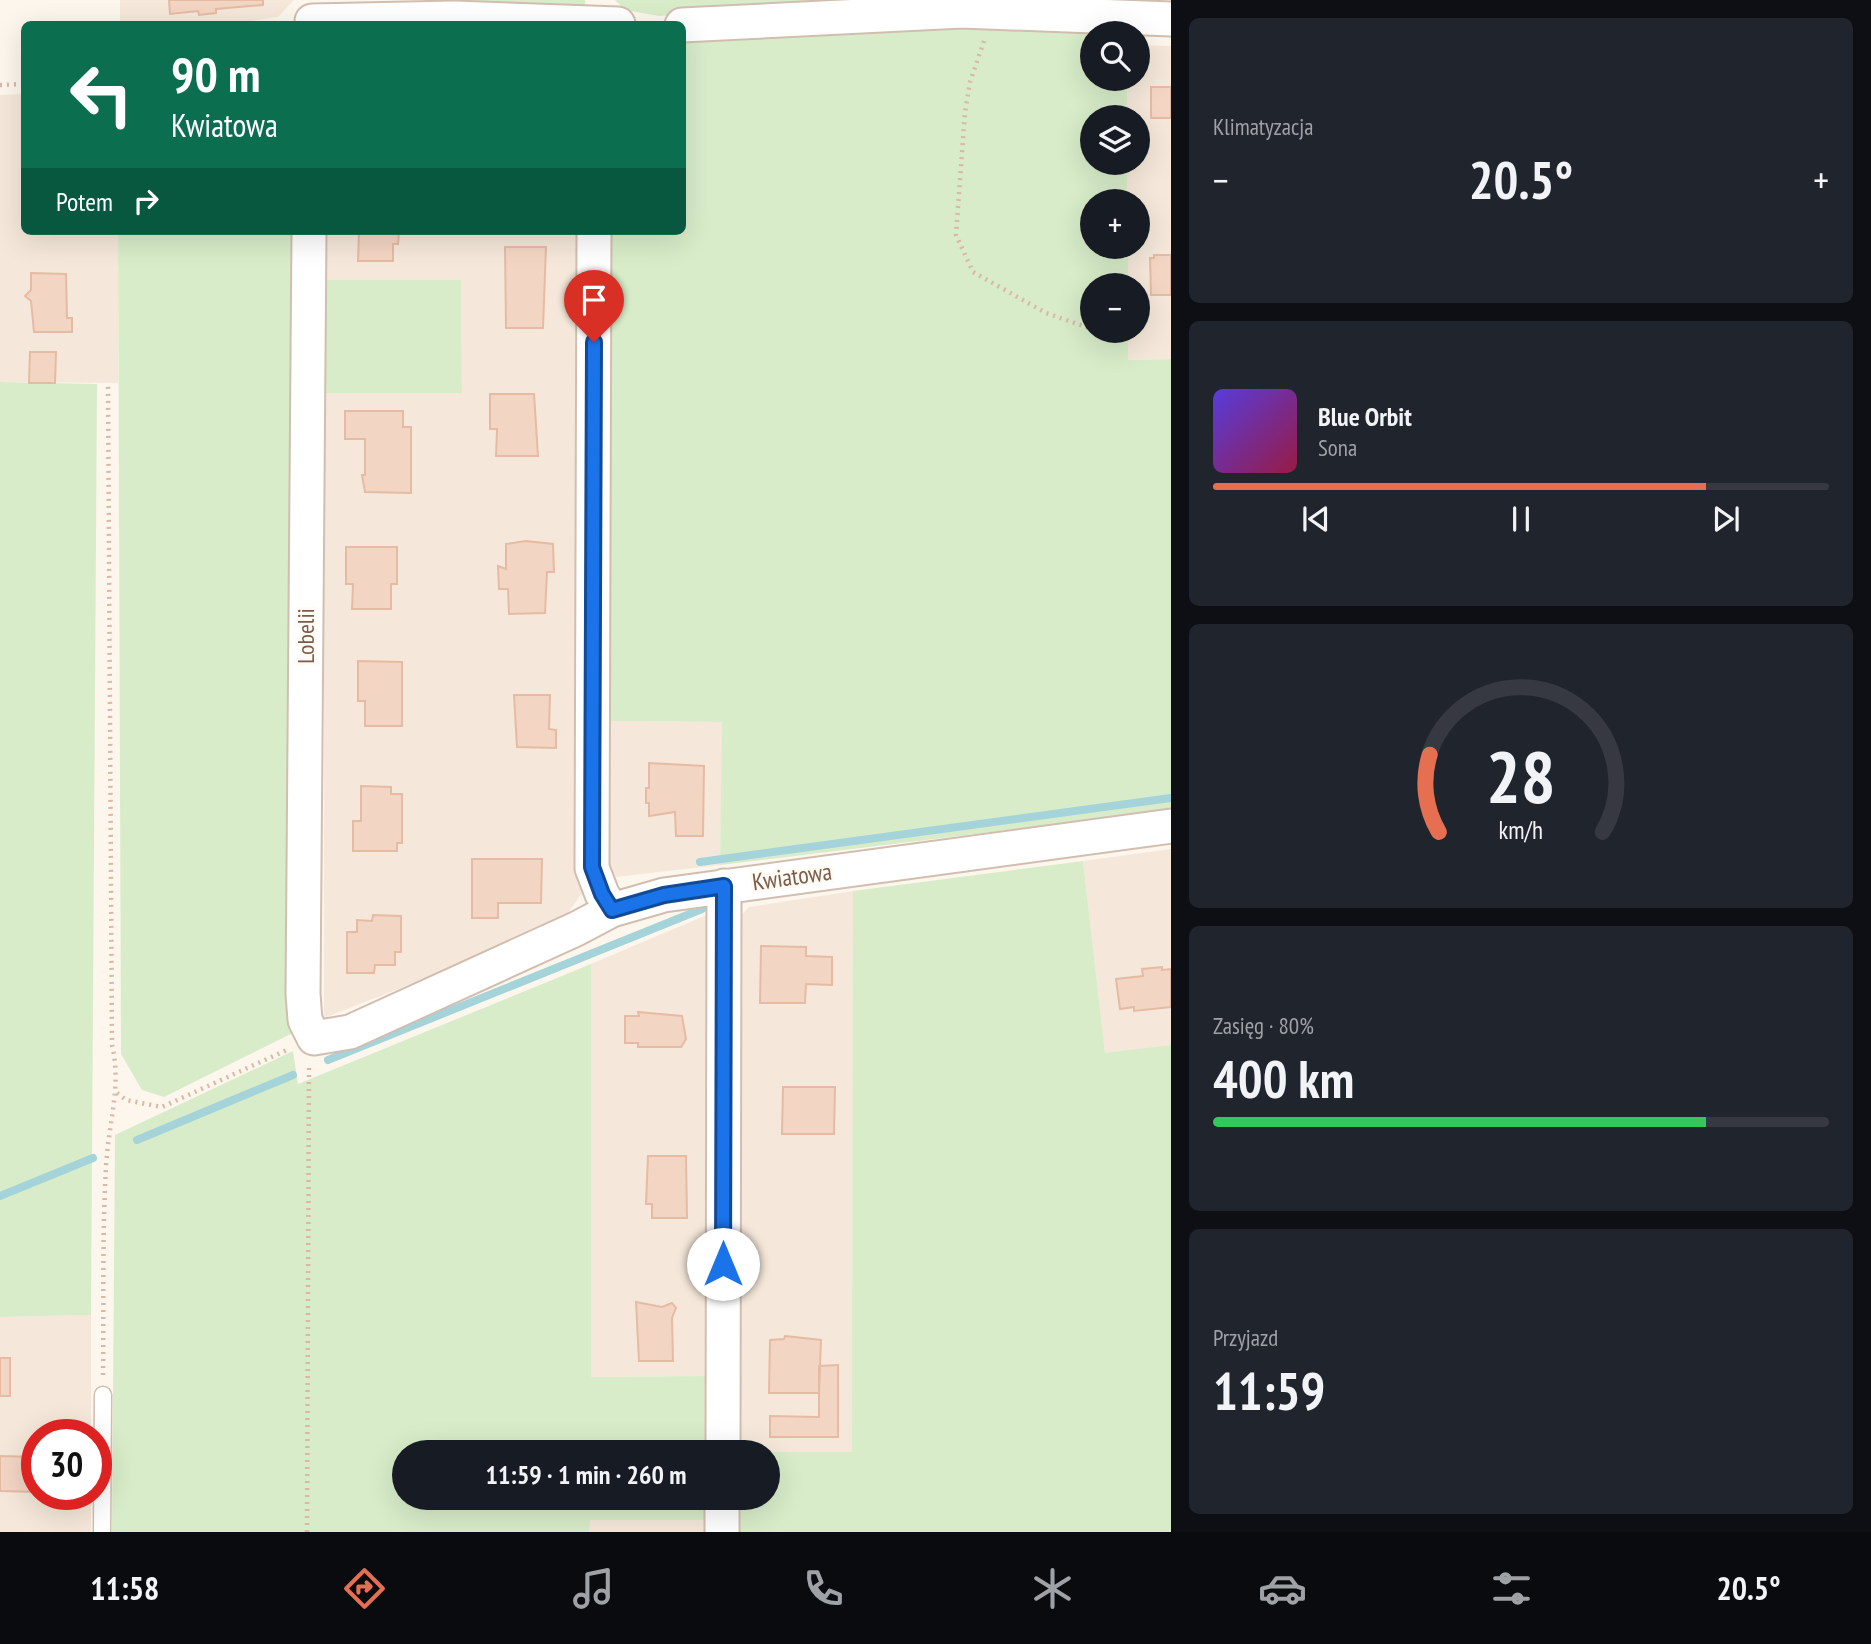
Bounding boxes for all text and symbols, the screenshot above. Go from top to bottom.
map controls [1080,21,1150,343]
button: search [1080,21,1150,91]
text: 90 m [171,42,260,106]
icon: left [56,49,147,140]
text: Kwiatowa [171,104,278,146]
button: layers [1080,105,1150,175]
text: Klimatyzacja [1213,112,1313,141]
text: 20.5° [1469,146,1573,213]
text: − [1213,155,1229,204]
text: + [1813,155,1829,204]
icon: right [127,182,165,220]
text: Potem [56,185,113,218]
button: + [1080,189,1150,259]
pin [564,270,624,342]
button: − [1080,273,1150,343]
icon: arrive [575,281,613,319]
text: Blue Orbit [1318,400,1412,433]
text: Sona [1318,433,1357,462]
icon: previous [1297,500,1335,538]
icon: pause [1502,500,1540,538]
icon: next [1707,500,1745,538]
street label: Lobelii [290,608,321,664]
text: 28 [1486,728,1556,822]
text: km/h [1499,814,1543,846]
street label: Kwiatowa [750,856,834,897]
text: Zasięg · 80% [1213,1011,1314,1040]
text: 400 km [1213,1045,1354,1112]
position arrow [686,1227,760,1301]
text: Przyjazd [1213,1323,1278,1352]
text: 11:59 [1213,1357,1325,1424]
speed limit sign: 30 [21,1419,112,1510]
text: 11:59 · 1 min · 260 m [486,1458,686,1491]
icon: directions [340,1564,389,1613]
icon: music [569,1564,618,1613]
icon: phone [799,1564,848,1613]
icon: climate [1028,1564,1077,1613]
icon: car [1258,1564,1307,1613]
icon: filters [1487,1564,1536,1613]
text: 11:58 [90,1567,159,1609]
text: 20.5° [1716,1567,1781,1609]

